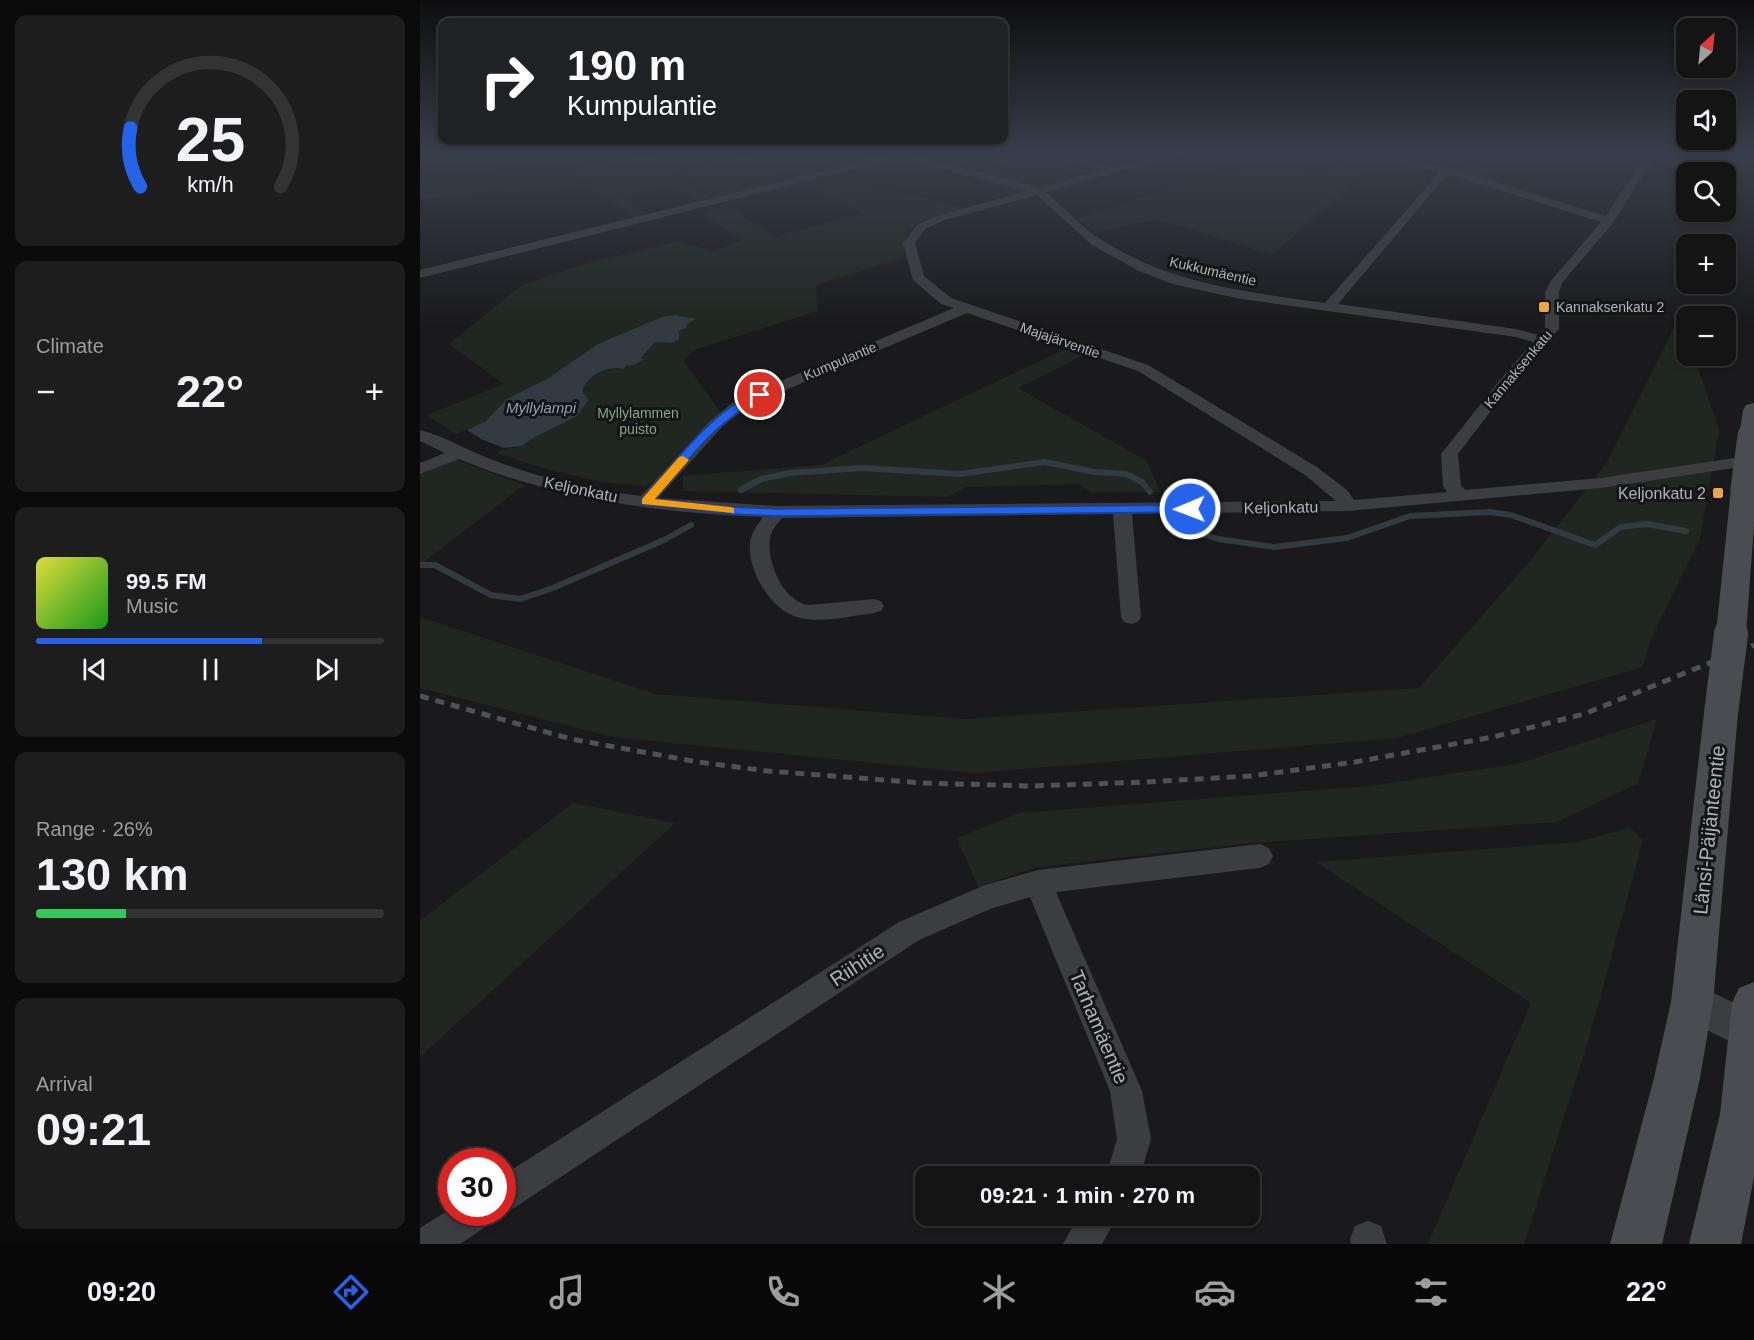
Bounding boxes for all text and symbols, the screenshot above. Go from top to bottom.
north arrow [1676,18,1736,78]
map controls [1676,18,1736,366]
icon: right [468,42,546,120]
text: 190 m [567,42,686,89]
button: sound [1676,90,1736,150]
text: Kumpulantie [567,91,717,121]
text: 25 [175,106,245,175]
button: search [1676,162,1736,222]
text: km/h [187,174,233,198]
button: + [1676,234,1736,294]
street label: Kukkumäentie [1168,253,1258,289]
place label: Kannaksenkatu 2 [1556,299,1664,315]
marker: Kannaksenkatu 2 [1537,300,1551,314]
button: − [1676,306,1736,366]
street label: Majajärventie [1018,319,1102,361]
street label: Kannaksenkatu [1481,327,1555,411]
text: Climate [36,335,104,357]
street label: Kumpulantie [801,338,879,384]
text: 22° [176,366,244,417]
pin [734,369,785,420]
text: − [36,373,55,410]
text: + [365,373,384,410]
icon: arrive [743,378,776,411]
water label: Myllylampi [506,399,577,416]
park label: Myllylammen puisto [597,405,679,437]
street label: Keljonkatu [543,473,619,506]
position arrow [1158,477,1222,541]
place label: Keljonkatu 2 [1618,485,1706,502]
marker: Keljonkatu 2 [1711,486,1725,500]
street label: Keljonkatu [1244,498,1319,517]
text: 99.5 FM [126,569,207,594]
text: Music [126,595,178,617]
icon: previous [78,653,111,686]
icon: pause [194,653,227,686]
icon: next [310,653,343,686]
street label: Länsi-Päijänteentie [1689,744,1729,916]
text: Range · 26% [36,818,153,840]
text: 130 km [36,849,189,900]
street label: Riihitie [826,939,888,991]
street label: Tarhamäentie [1065,967,1133,1087]
text: Arrival [36,1073,93,1095]
text: 09:21 [36,1104,151,1155]
speed limit sign: 30 [438,1148,516,1226]
text: 09:21 · 1 min · 270 m [980,1183,1195,1208]
icon: directions [330,1271,372,1313]
icon: music [546,1271,588,1313]
icon: phone [762,1271,804,1313]
icon: climate [978,1271,1020,1313]
icon: car [1194,1271,1236,1313]
icon: filters [1410,1271,1452,1313]
text: 09:20 [87,1277,156,1307]
text: 22° [1626,1277,1667,1307]

